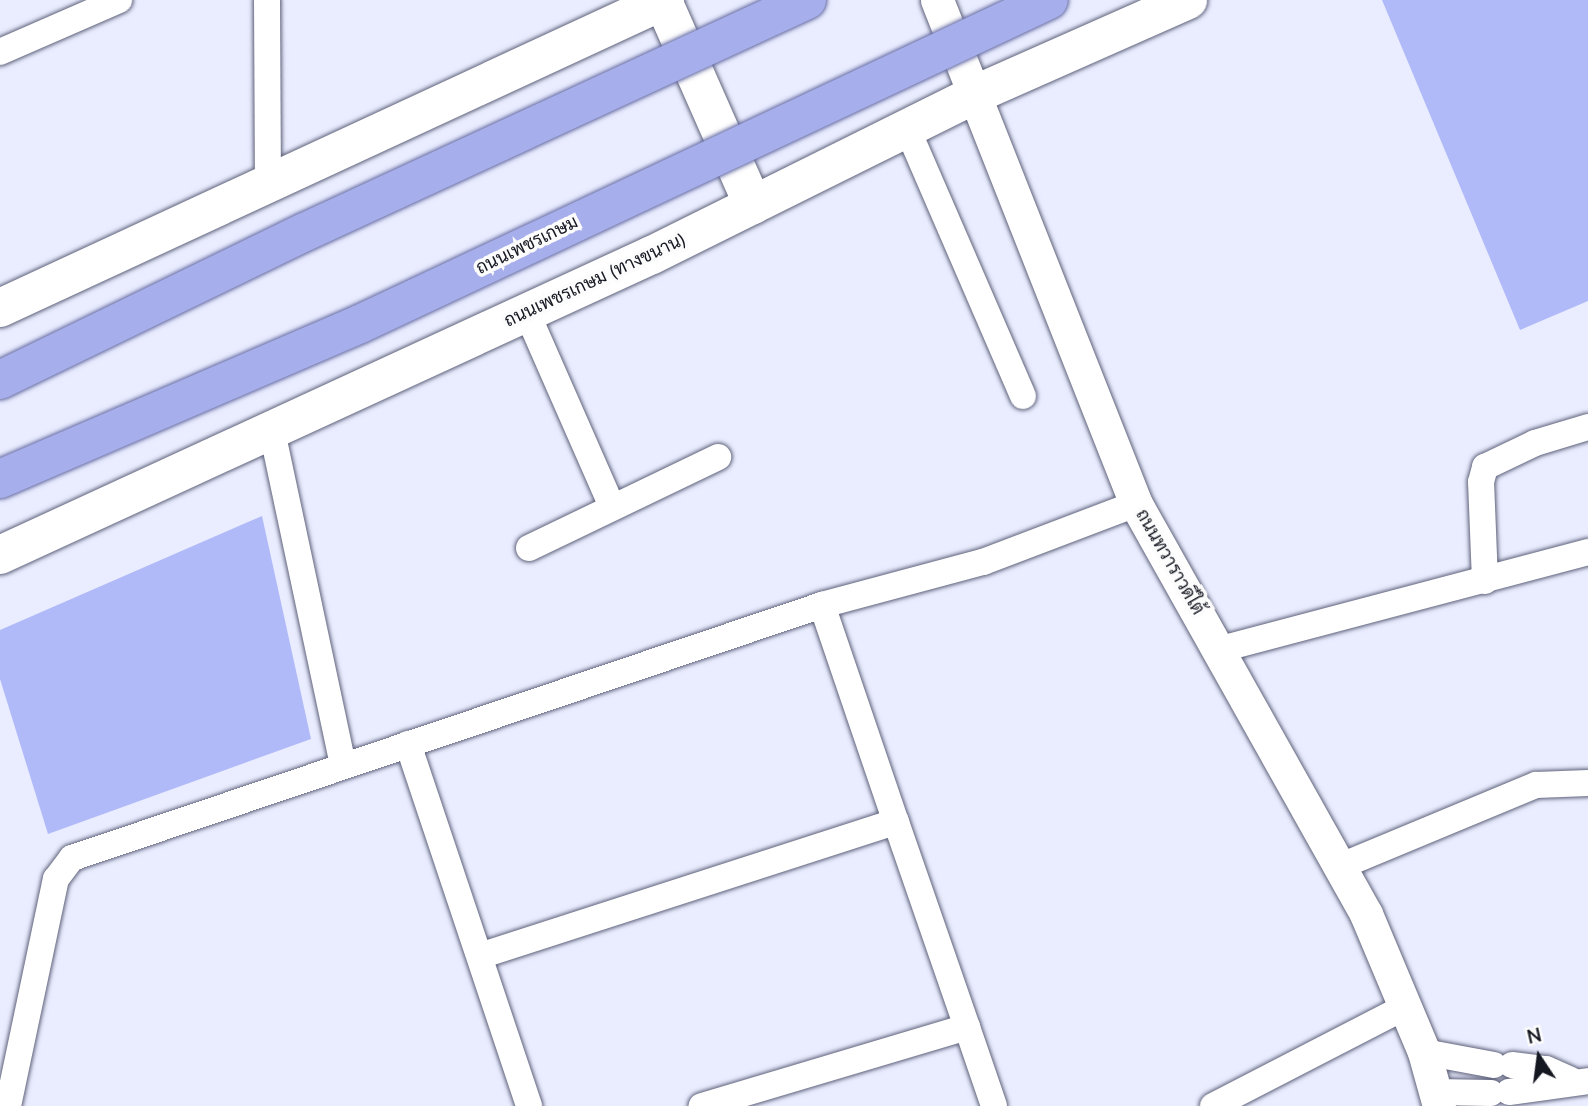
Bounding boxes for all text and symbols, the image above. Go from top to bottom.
street label: ถนนเพชรเกษม [473,211,581,279]
street label: ถนนเพชรเกษม (ทางขนาน) [501,228,689,332]
street label: ถนนทวาราวดีใต้ [1131,505,1209,619]
north arrow [1504,1022,1574,1092]
text: N [1524,1022,1544,1051]

